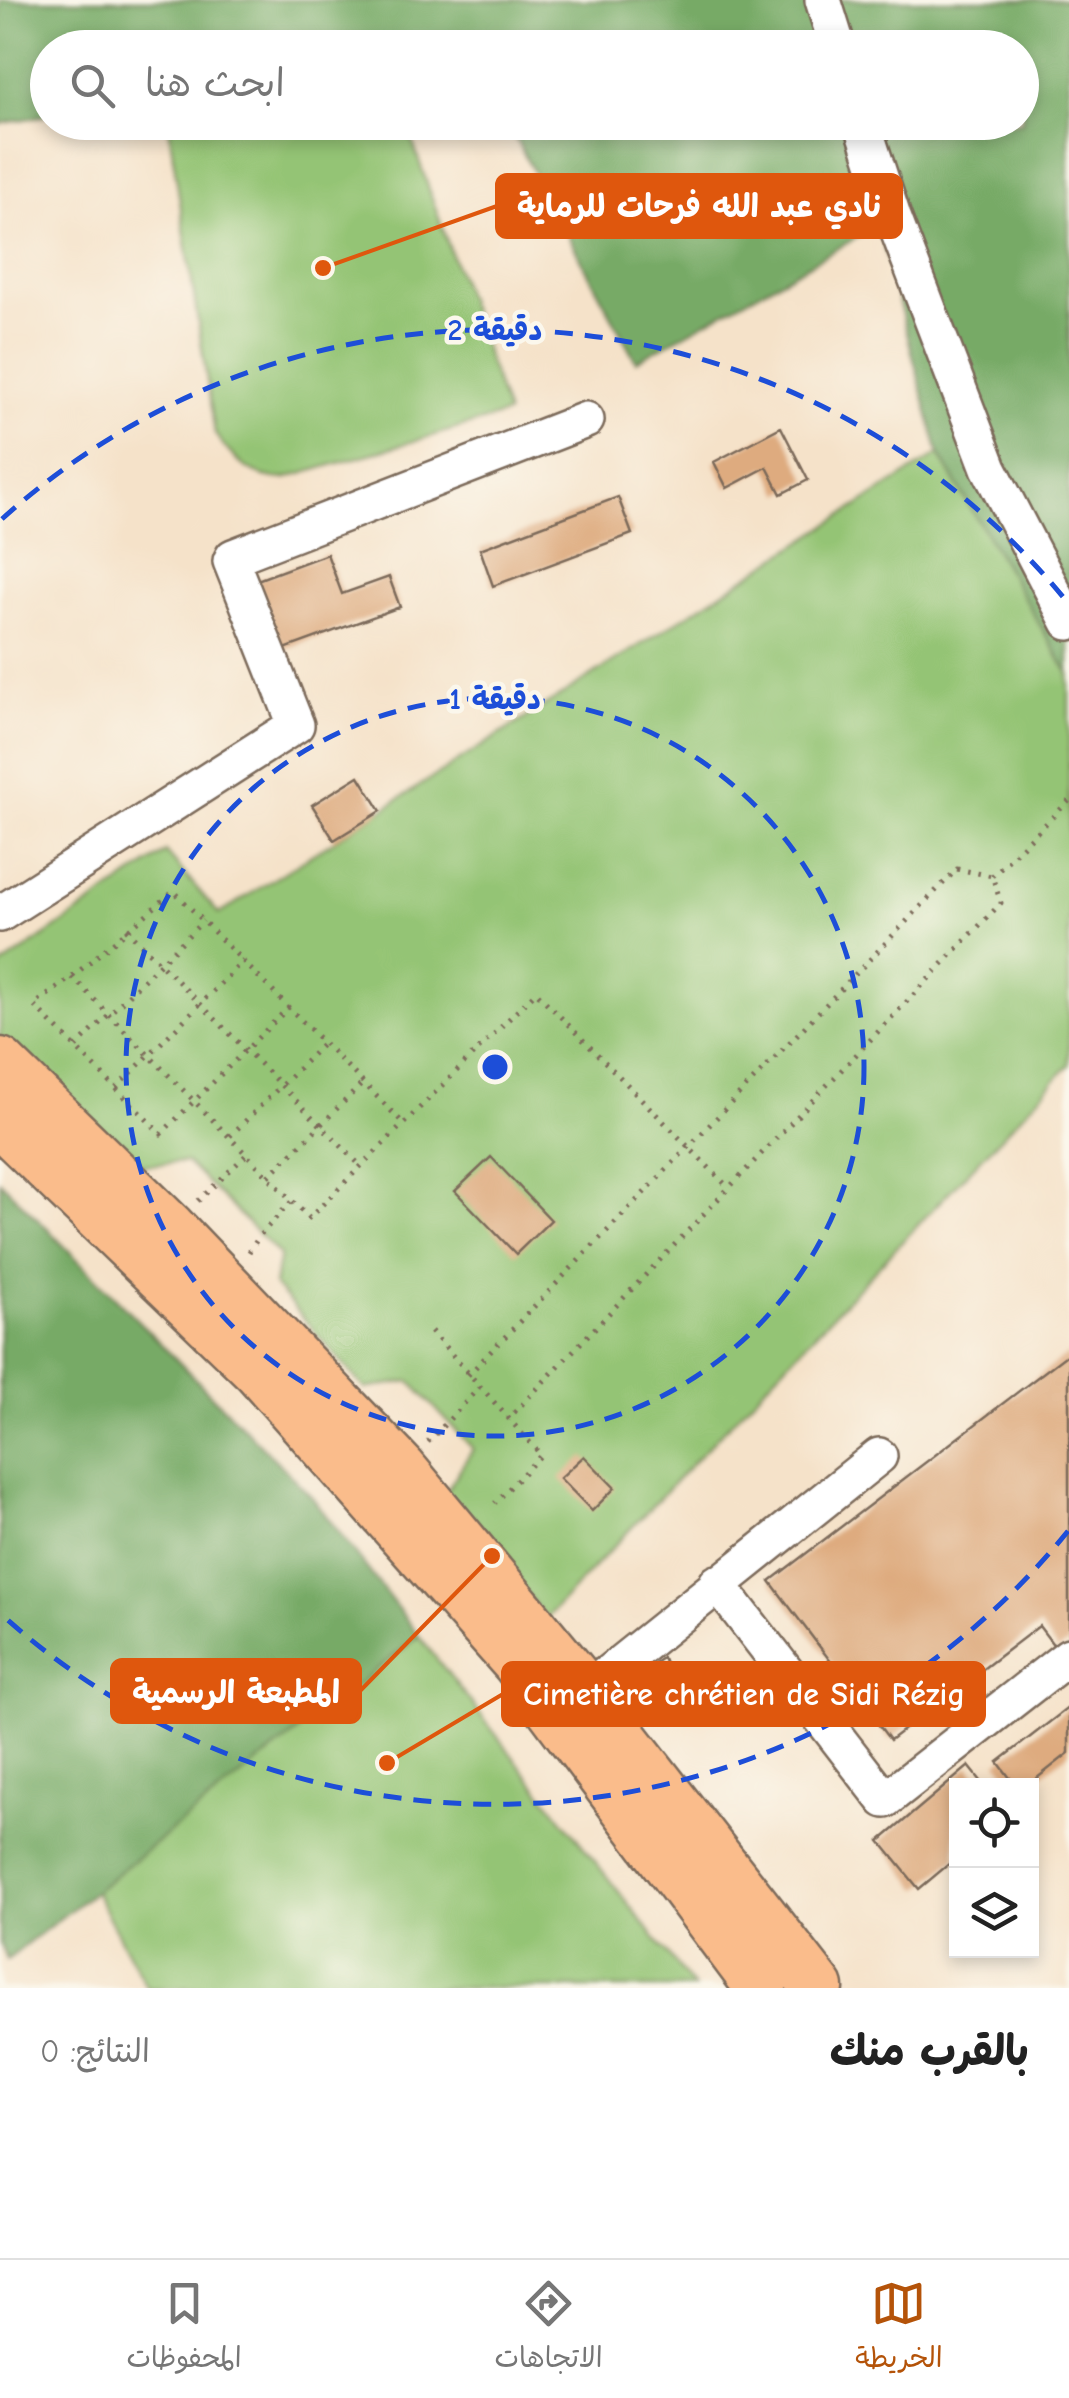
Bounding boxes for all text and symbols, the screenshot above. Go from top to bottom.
search box [30,30,1039,140]
icon: search [65,58,120,113]
text: ابحث هنا [145,62,285,106]
callout: نادي عبد الله فرحات للرماية [497,175,901,237]
text: نادي عبد الله فرحات للرماية [517,188,881,230]
text: 2 دقيقة [448,313,542,348]
text: 1 دقيقة [449,682,541,717]
centre of rings [477,1049,513,1085]
callout: المطبعة الرسمية [112,1660,360,1722]
callout: Cimetière chrétien de Sidi Rézig [503,1663,984,1725]
text: المطبعة الرسمية [132,1674,340,1712]
text: Cimetière chrétien de Sidi Rézig [523,1676,965,1713]
map controls [949,1778,1039,1958]
button: locate [949,1778,1039,1868]
button: layers [949,1868,1039,1958]
text: بالقرب منك [830,2027,1029,2076]
text: النتائج: 0 [40,2033,150,2070]
tab: المحفوظات [126,2276,242,2382]
tab: الاتجاهات [494,2276,603,2382]
tab: الخريطة [855,2276,943,2382]

